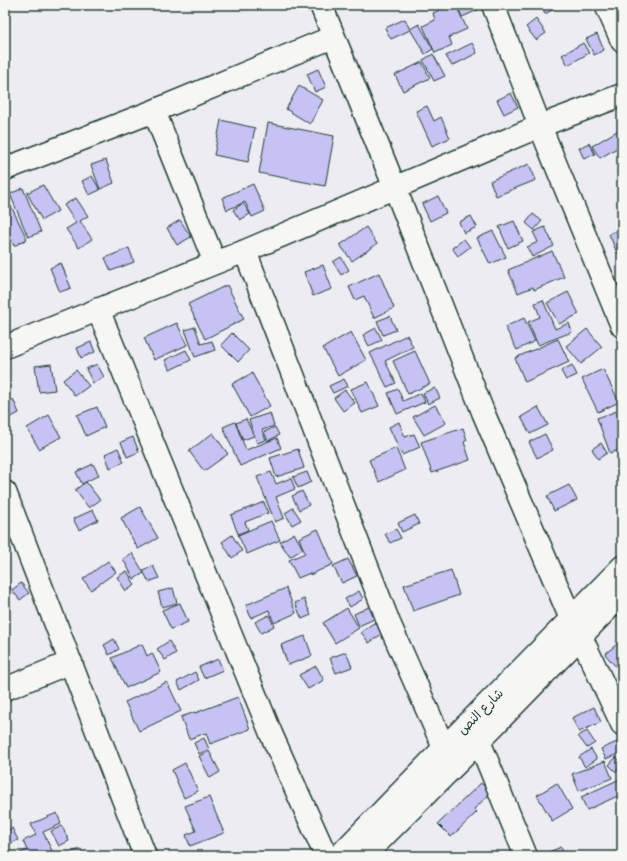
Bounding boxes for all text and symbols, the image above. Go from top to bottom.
street label: شارع النص [456,687,508,739]

